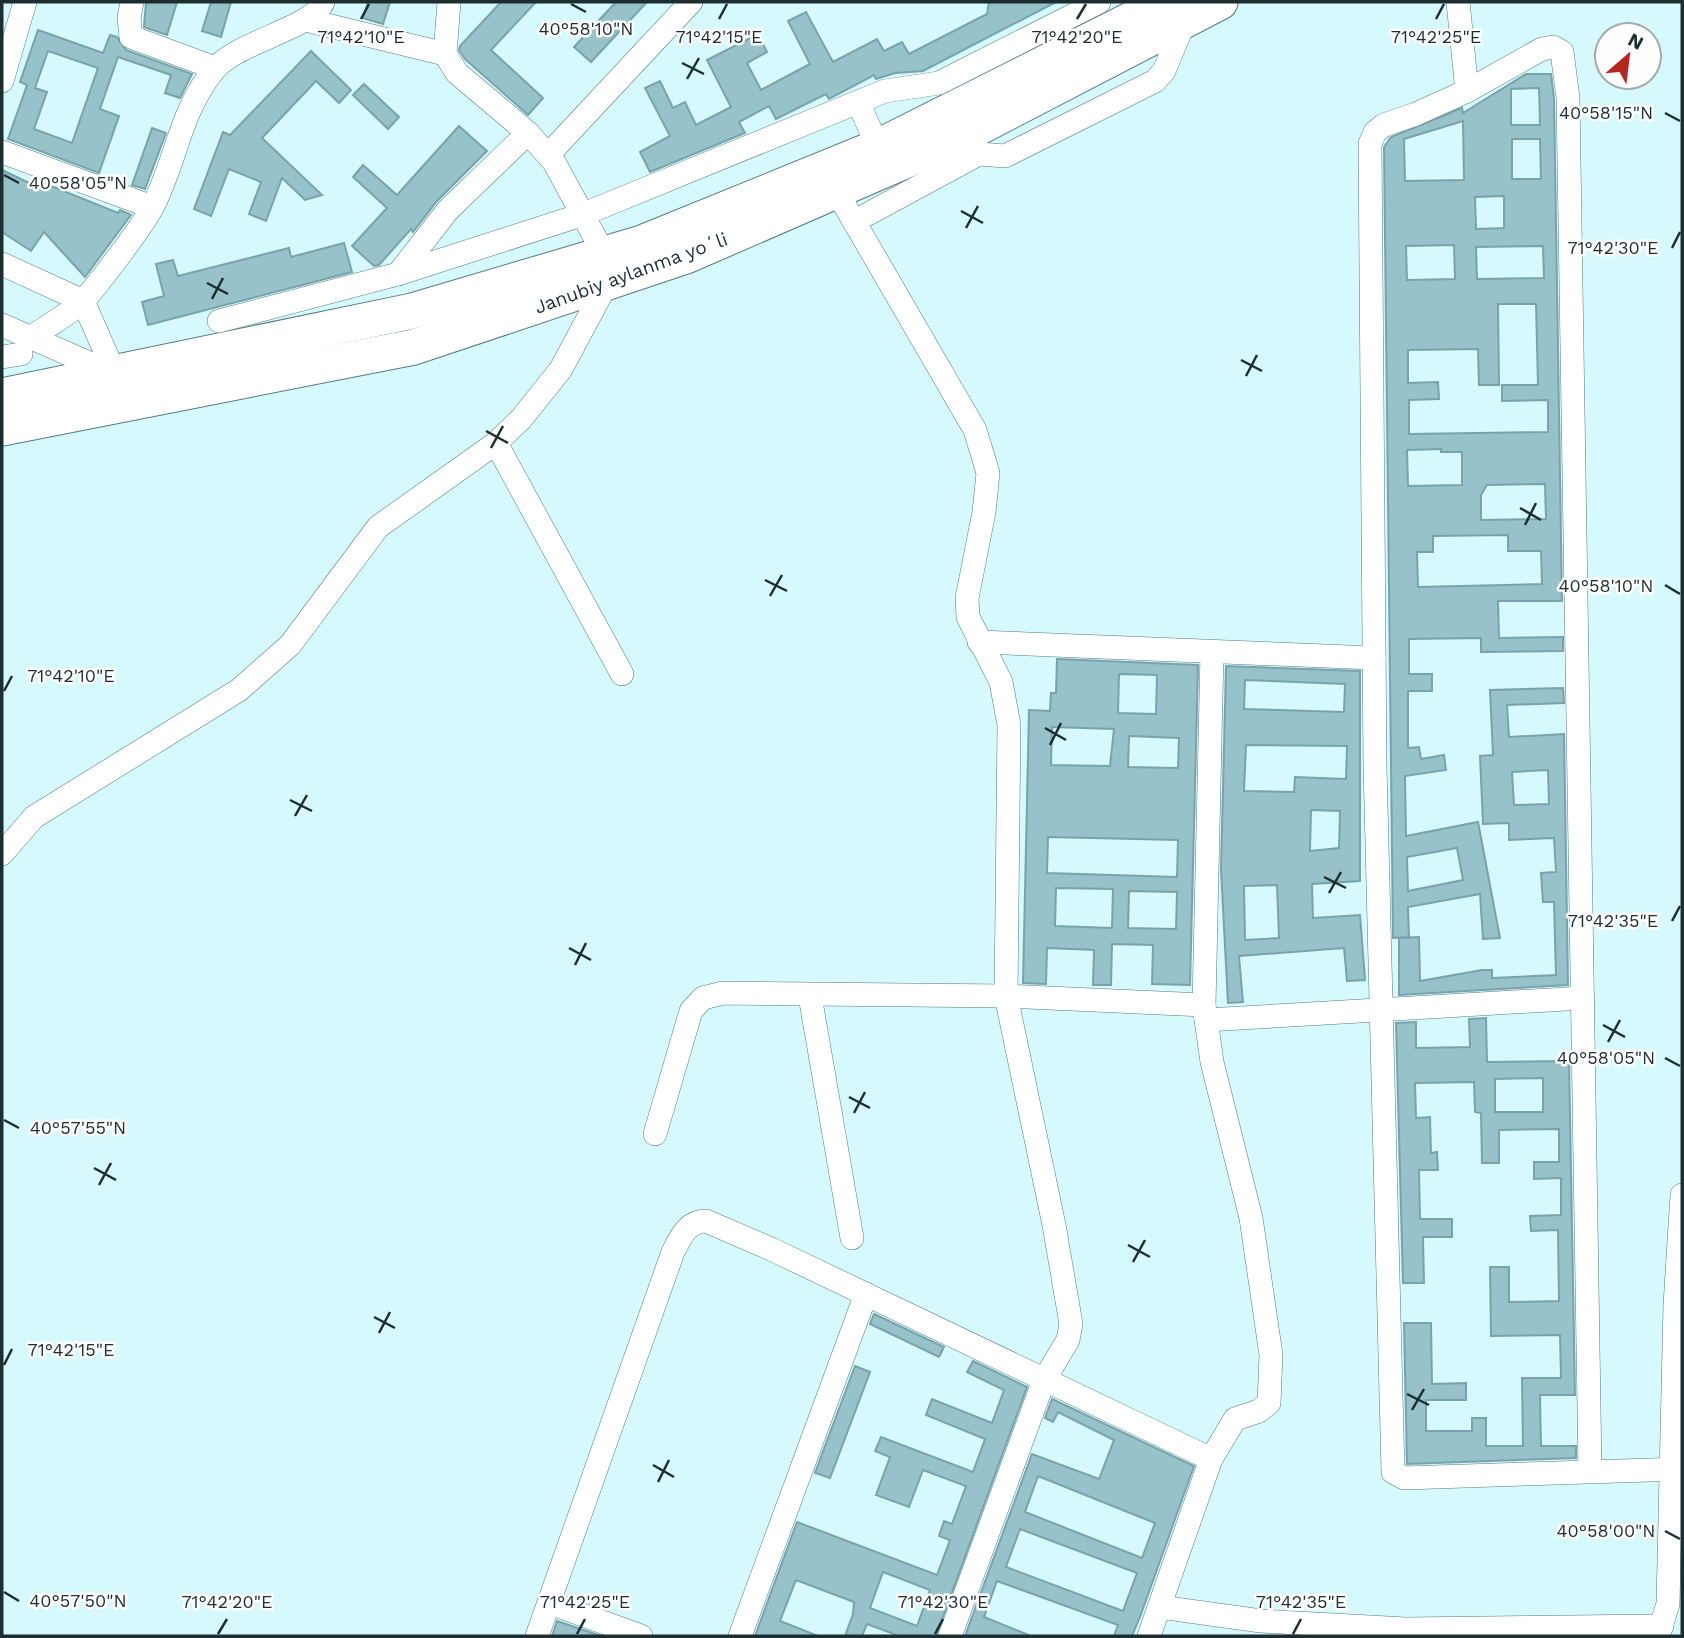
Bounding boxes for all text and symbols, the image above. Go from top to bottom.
text: 40°58'10"N [539,18,633,39]
north arrow [1593,21,1663,91]
text: 71°42'10"E [317,26,405,47]
text: 71°42'15"E [676,26,762,47]
text: 71°42'20"E [1031,26,1123,47]
text: 71°42'25"E [1391,26,1481,47]
text: N [1624,28,1647,55]
text: 40°58'15"N [1559,102,1653,123]
text: 40°58'05"N [29,172,127,193]
street label: Janubiy aylanma yoʻli [531,227,731,319]
text: 71°42'30"E [1567,237,1659,258]
text: 40°58'10"N [1559,575,1653,596]
text: 71°42'10"E [27,665,115,686]
text: 71°42'35"E [1568,910,1658,931]
text: 40°58'05"N [1557,1047,1655,1068]
text: 40°57'55"N [30,1117,126,1138]
text: 71°42'15"E [28,1339,114,1360]
text: 40°58'00"N [1556,1520,1656,1541]
text: 40°57'50"N [29,1590,127,1611]
text: 71°42'20"E [181,1591,273,1612]
text: 71°42'25"E [540,1591,630,1612]
text: 71°42'30"E [897,1591,989,1612]
text: 71°42'35"E [1256,1591,1346,1612]

